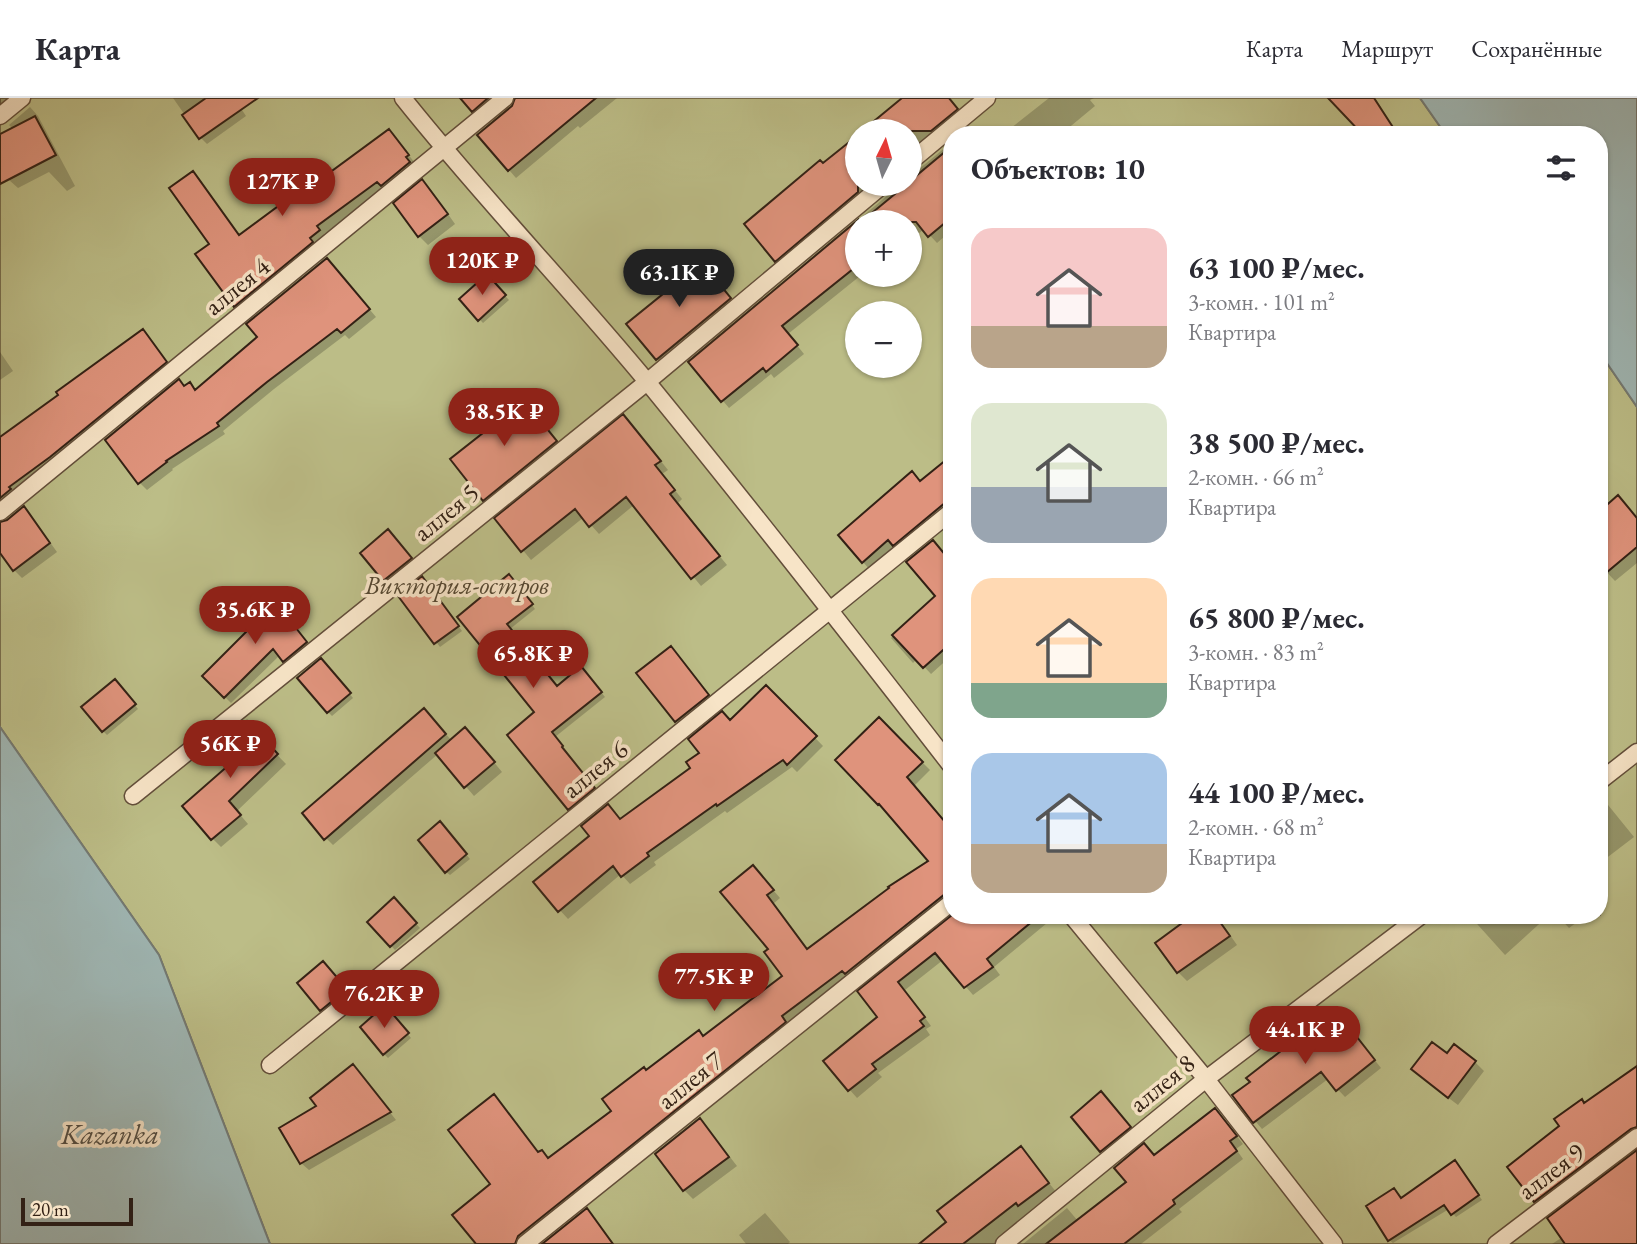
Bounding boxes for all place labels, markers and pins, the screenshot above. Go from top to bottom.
pin: 127K ₽ [225,158,339,218]
pin: 120K ₽ [425,238,539,297]
pin: 63.1K ₽ [614,250,744,309]
pin: 38.5K ₽ [439,388,569,448]
pin: 35.6K ₽ [190,587,320,646]
pin: 65.8K ₽ [468,630,598,690]
pin: 56K ₽ [181,720,279,780]
pin: 77.5K ₽ [649,954,779,1013]
pin: 76.2K ₽ [319,970,449,1030]
pin: 44.1K ₽ [1240,1006,1370,1066]

